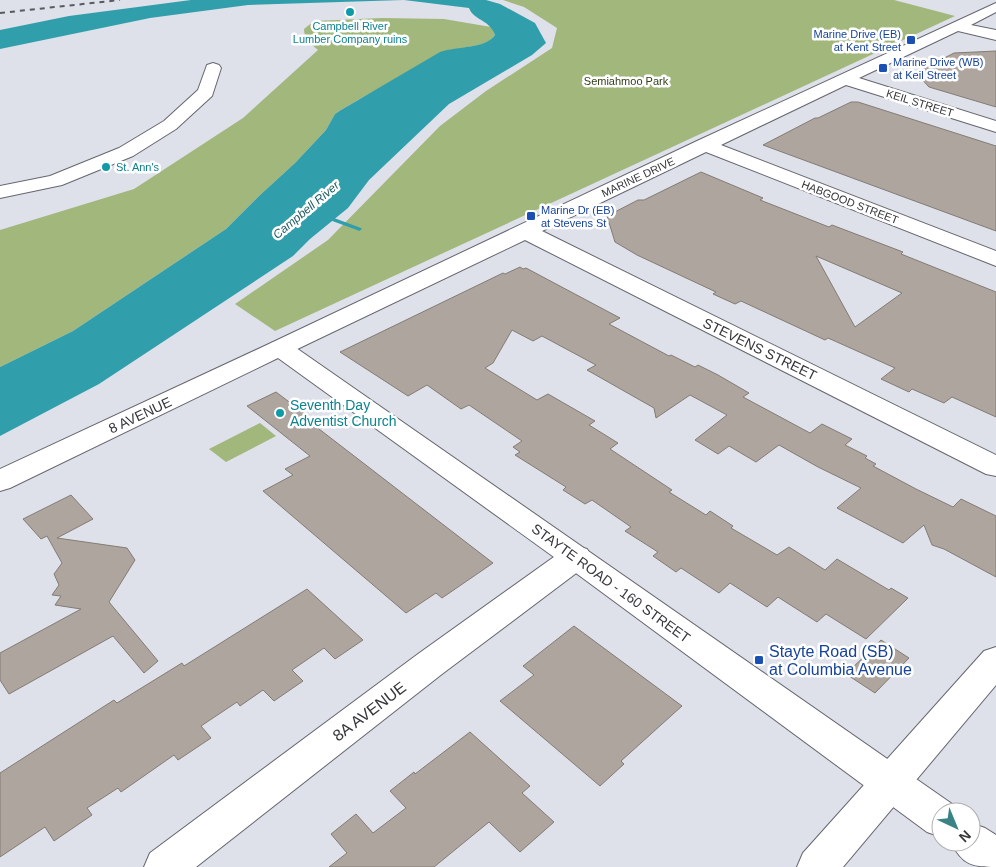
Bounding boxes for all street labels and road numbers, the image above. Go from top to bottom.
street label: KEIL STREET [885,87,955,119]
street label: MARINE DRIVE [599,155,677,199]
street label: HABGOOD STREET [800,178,900,226]
street label: STEVENS STREET [701,315,820,384]
street label: 8 AVENUE [106,393,174,437]
street label: STAYTE ROAD - 160 STREET [529,520,694,646]
street label: 8A AVENUE [330,678,409,744]

